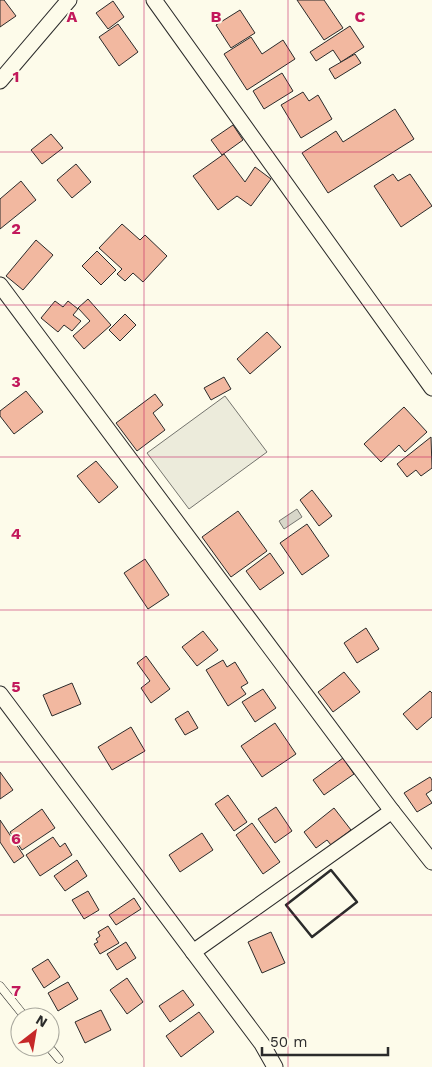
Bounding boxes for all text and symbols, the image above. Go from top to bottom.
text: A [67,7,78,26]
text: B [211,7,222,26]
text: C [355,7,366,26]
text: 1 [13,67,19,86]
text: 2 [11,219,21,238]
text: 3 [11,372,21,391]
text: 4 [11,524,21,543]
text: 5 [11,677,21,696]
text: 6 [11,829,21,848]
text: 7 [11,981,21,1000]
north arrow [10,1007,60,1057]
text: N [33,1011,50,1030]
scale bar [262,1024,388,1056]
text: 50 m [270,1033,307,1051]

